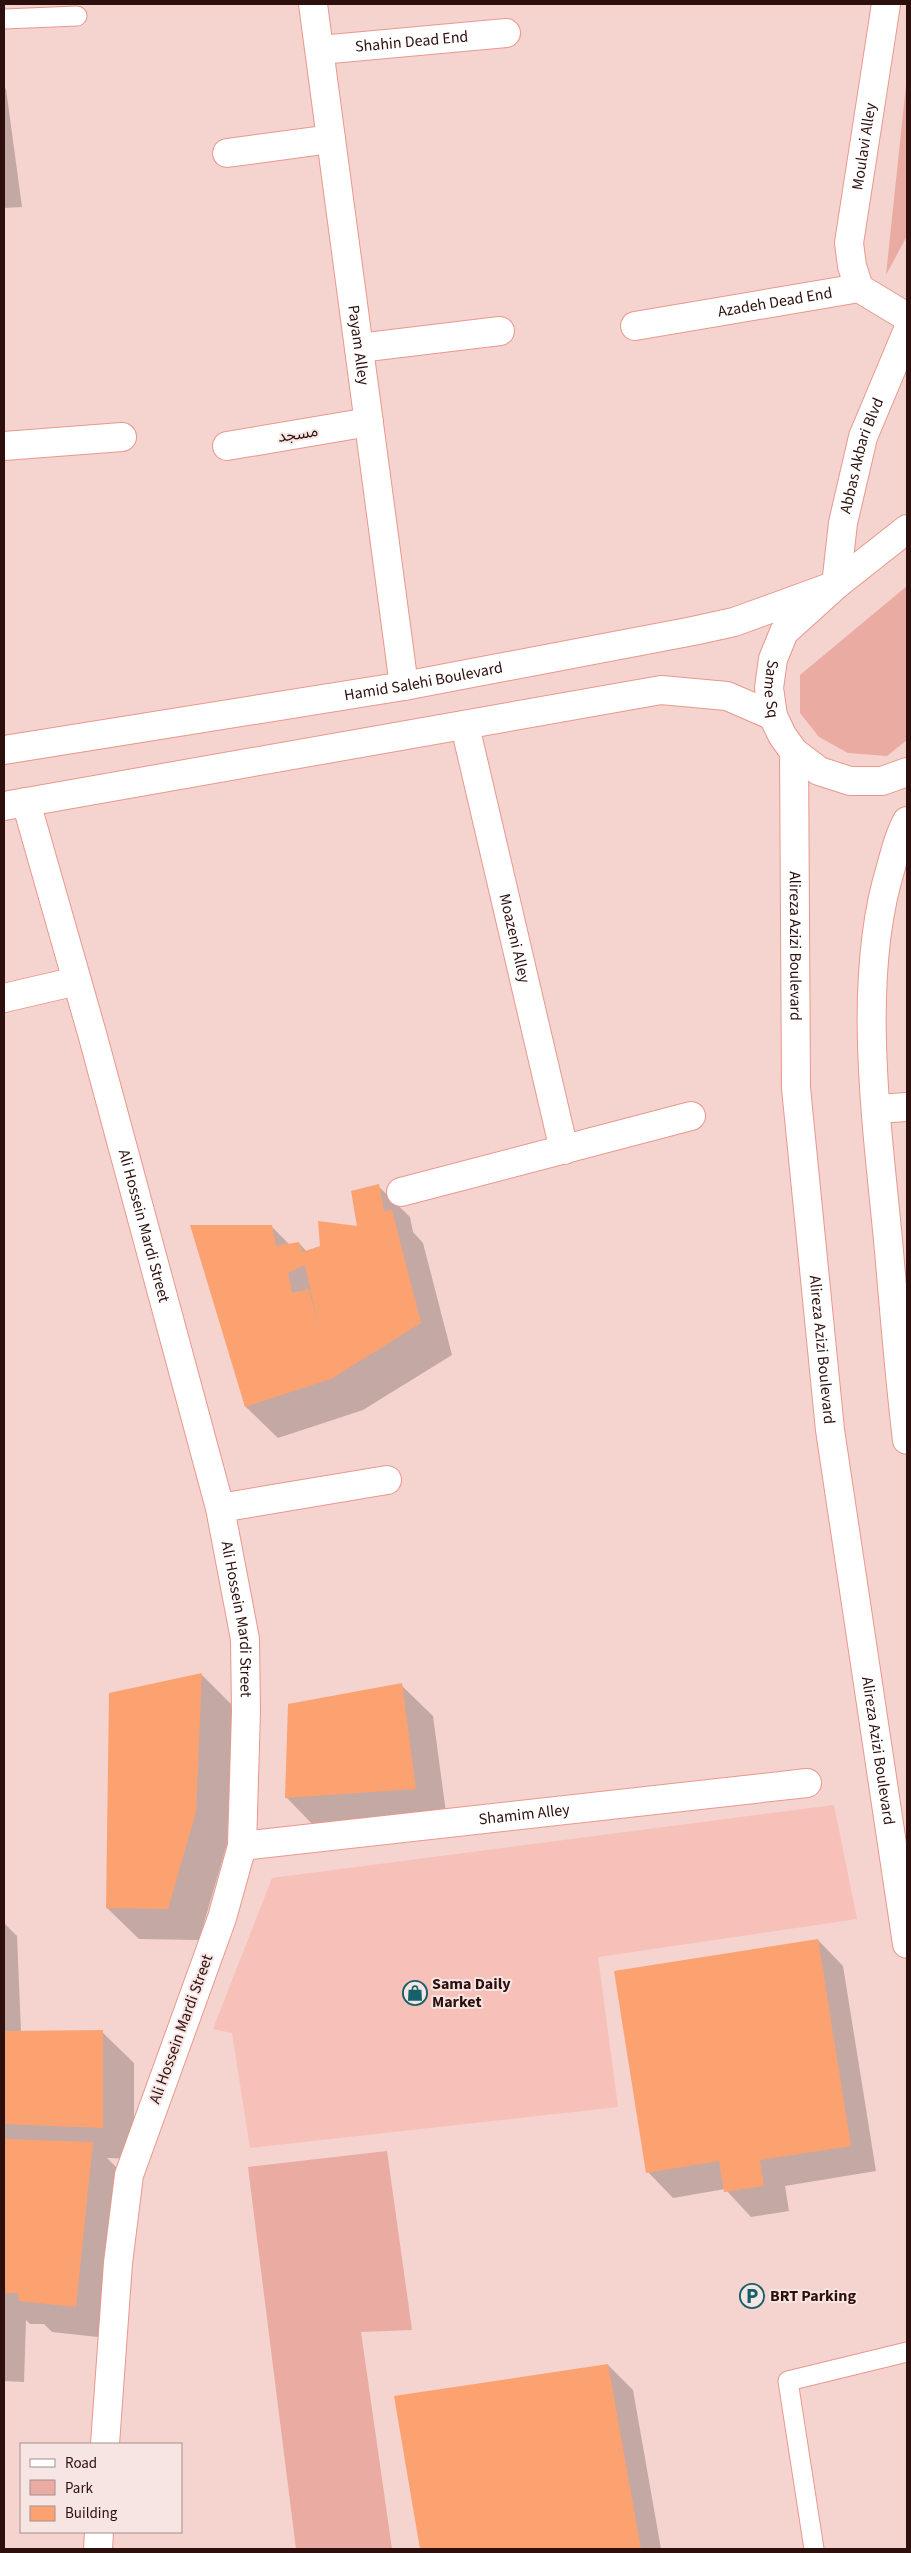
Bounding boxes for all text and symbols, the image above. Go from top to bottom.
street label: Shahin Dead End [354,25,469,58]
street label: Moulavi Alley [846,101,882,192]
street label: Azadeh Dead End [716,282,834,323]
street label: Payam Alley [342,304,375,387]
street label: Abbas Akbari Blvd [835,394,889,516]
street label: مسجد [276,420,320,448]
street label: Hamid Salehi Boulevard [343,656,505,706]
street label: Same Sq [758,659,784,720]
street label: Alireza Azizi Boulevard [784,871,807,1021]
street label: Moazeni Alley [494,891,536,986]
street label: Ali Hossein Mardi Street [113,1147,175,1305]
street label: Alireza Azizi Boulevard [804,1274,840,1425]
street label: Ali Hossein Mardi Street [216,1539,257,1698]
street label: Alireza Azizi Boulevard [856,1675,900,1826]
street label: Shamim Alley [478,1798,571,1831]
street label: Ali Hossein Mardi Street [144,1951,218,2107]
place label: Sama Daily Market [432,1973,511,2013]
shop icon: Sama Daily Market [402,1980,428,2006]
parking icon: BRT Parking [739,2283,765,2309]
place label: BRT Parking [770,2285,856,2307]
legend [20,2443,182,2533]
text: Road [65,2453,97,2474]
text: Park [65,2478,94,2499]
text: Building [65,2503,118,2524]

